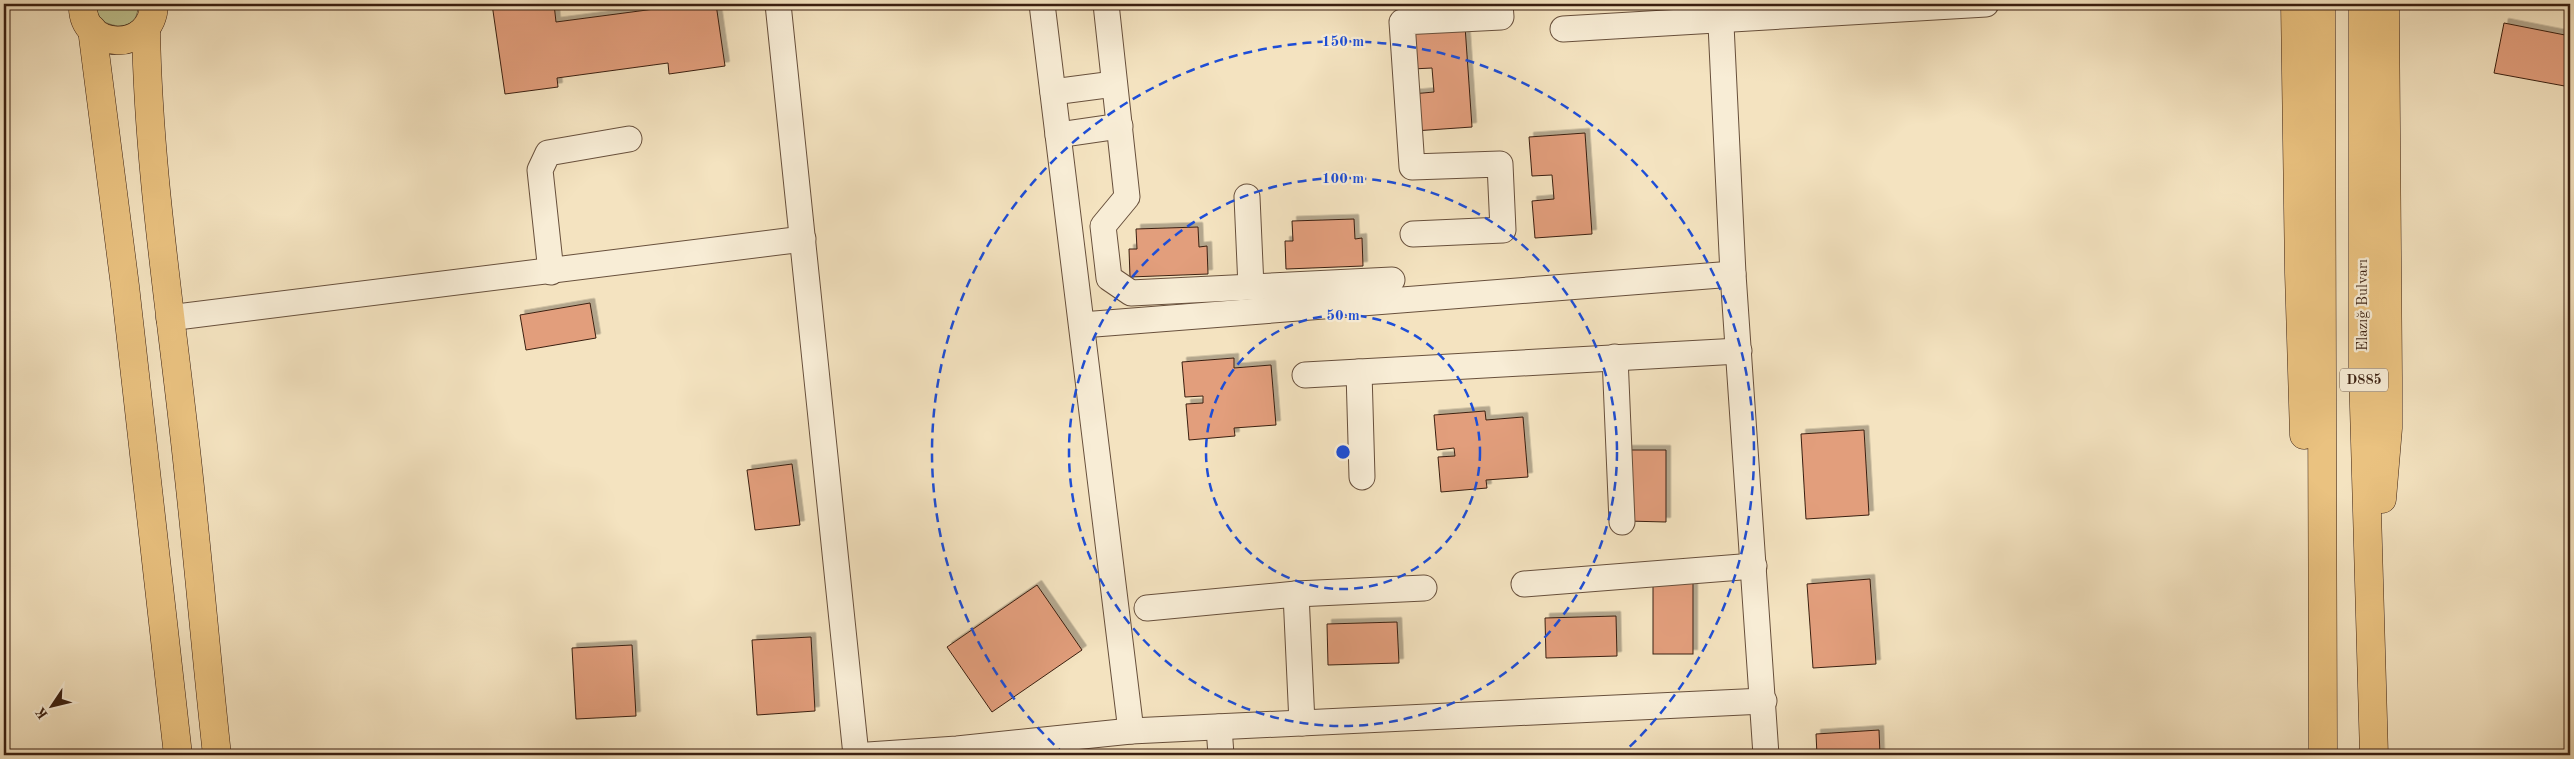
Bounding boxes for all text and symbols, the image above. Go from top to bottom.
text: 150 m [1322,35,1364,50]
text: 100 m [1322,172,1364,187]
street label: Elazığ Bulvarı [2356,259,2371,351]
text: 50 m [1326,309,1360,324]
road number: D885 [2340,368,2388,392]
centre of rings [1334,443,1352,461]
north arrow [28,682,78,732]
text: K [33,704,51,721]

